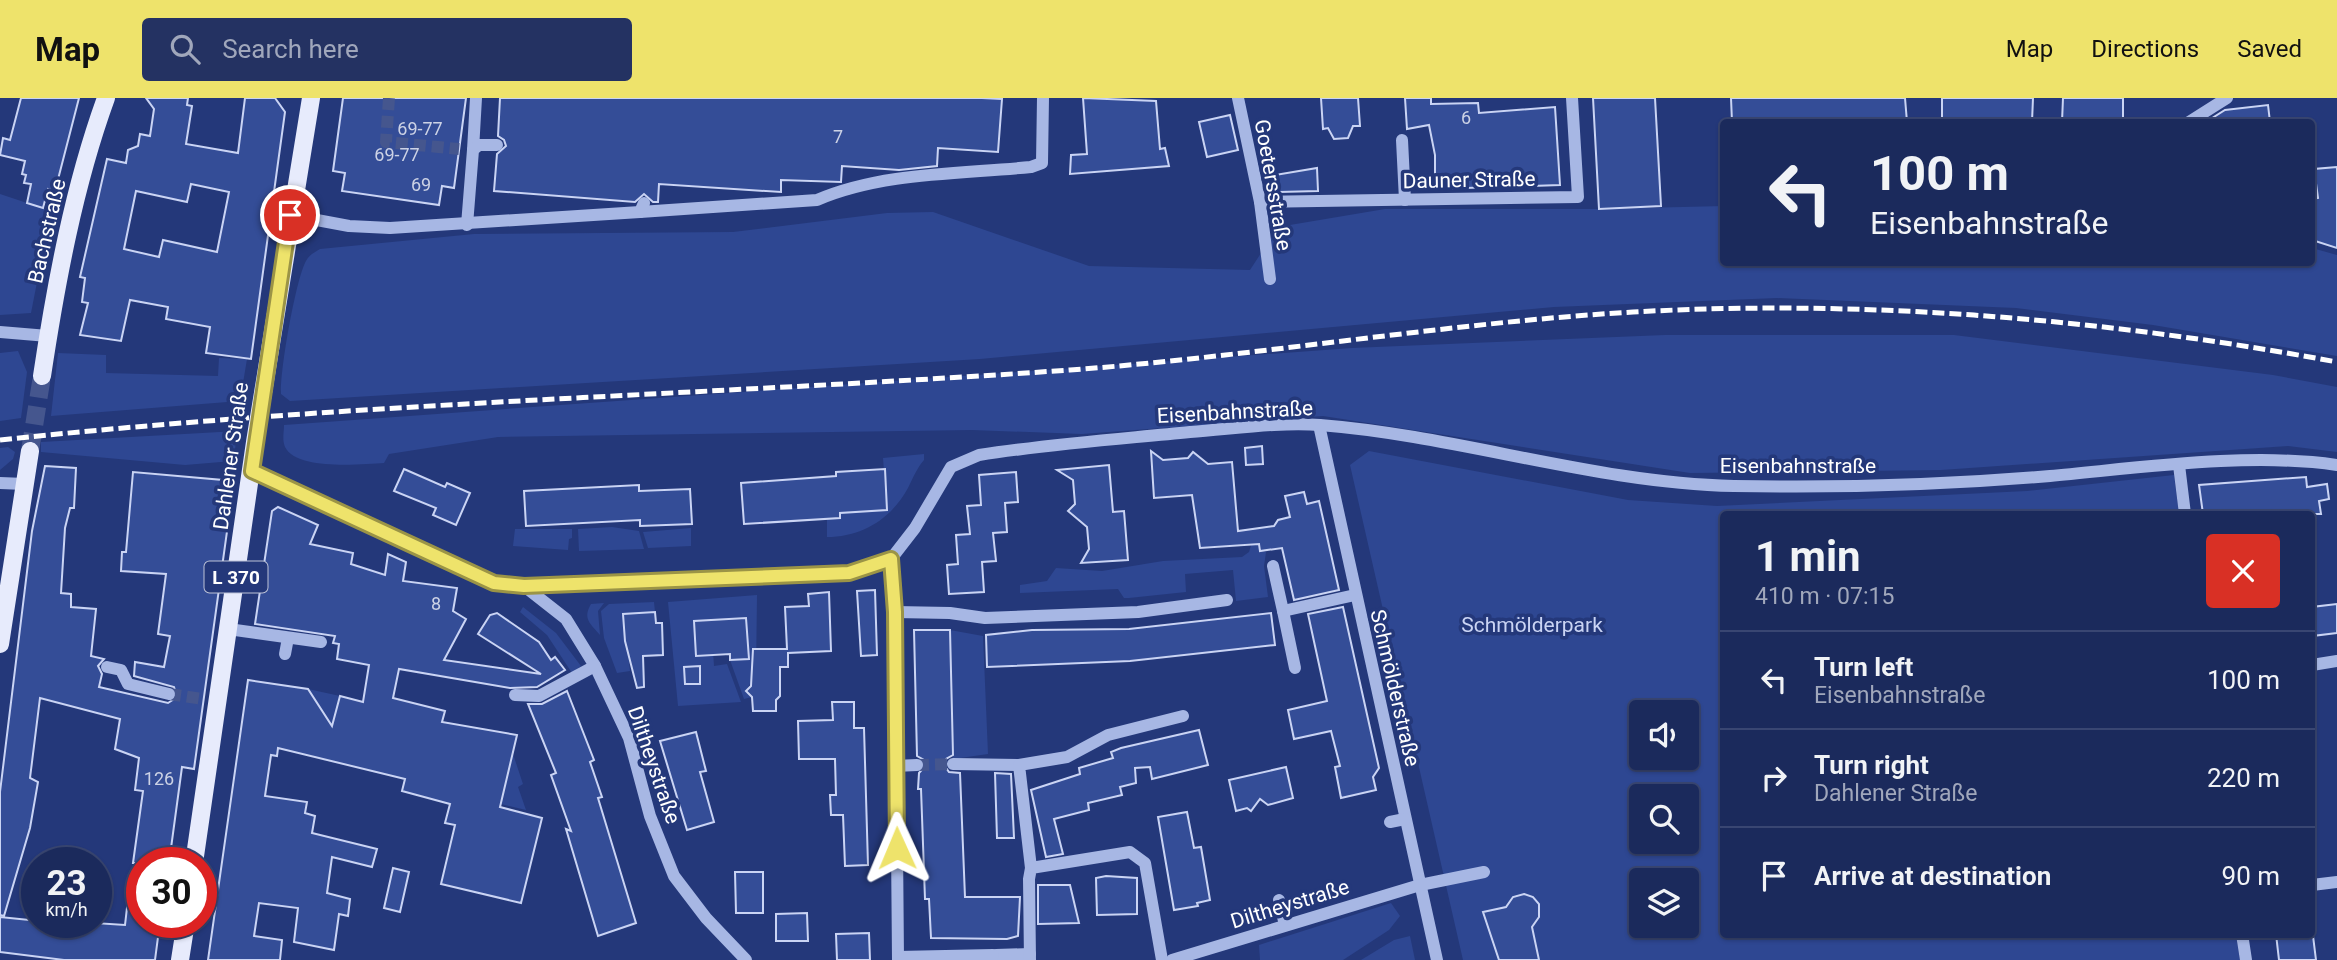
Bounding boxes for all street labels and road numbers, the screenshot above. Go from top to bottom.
street label: Goetersstraße [1250,118,1296,252]
street label: Dauner Straße [1402,167,1536,193]
street label: Bachstraße [23,176,71,286]
street label: Dahlener Straße [209,380,253,532]
street label: Eisenbahnstraße [1156,396,1314,428]
street label: Eisenbahnstraße [1720,454,1876,478]
road number: L 370 [204,562,268,592]
street label: Schmölderstraße [1365,607,1425,769]
street label: Diltheystraße [623,703,685,827]
street label: Diltheystraße [1228,875,1352,933]

